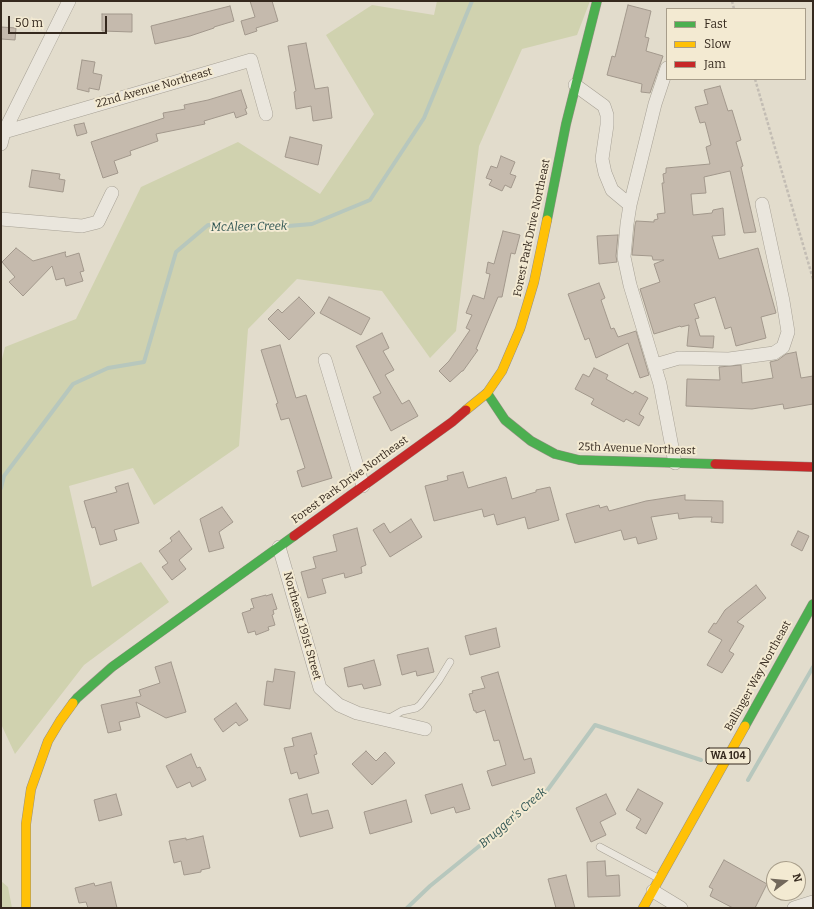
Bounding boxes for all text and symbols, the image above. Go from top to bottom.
scale bar [10,8,109,34]
legend [666,8,806,80]
text: 50 m [15,16,43,30]
text: Fast [704,17,727,31]
text: Slow [704,37,731,51]
text: Jam [704,57,726,71]
street label: 22nd Avenue Northeast [94,65,214,111]
street label: Forest Park Drive Northeast [511,158,553,298]
water label: McAleer Creek [211,219,287,235]
street label: Forest Park Drive Northeast [289,433,411,527]
street label: 25th Avenue Northeast [578,440,696,458]
street label: Northeast 191st Street [280,570,324,682]
street label: Ballinger Way Northeast [722,618,794,734]
road number: WA 104 [706,748,750,764]
water label: Brugger's Creek [476,785,550,851]
north arrow [766,861,806,901]
text: N [790,872,804,884]

